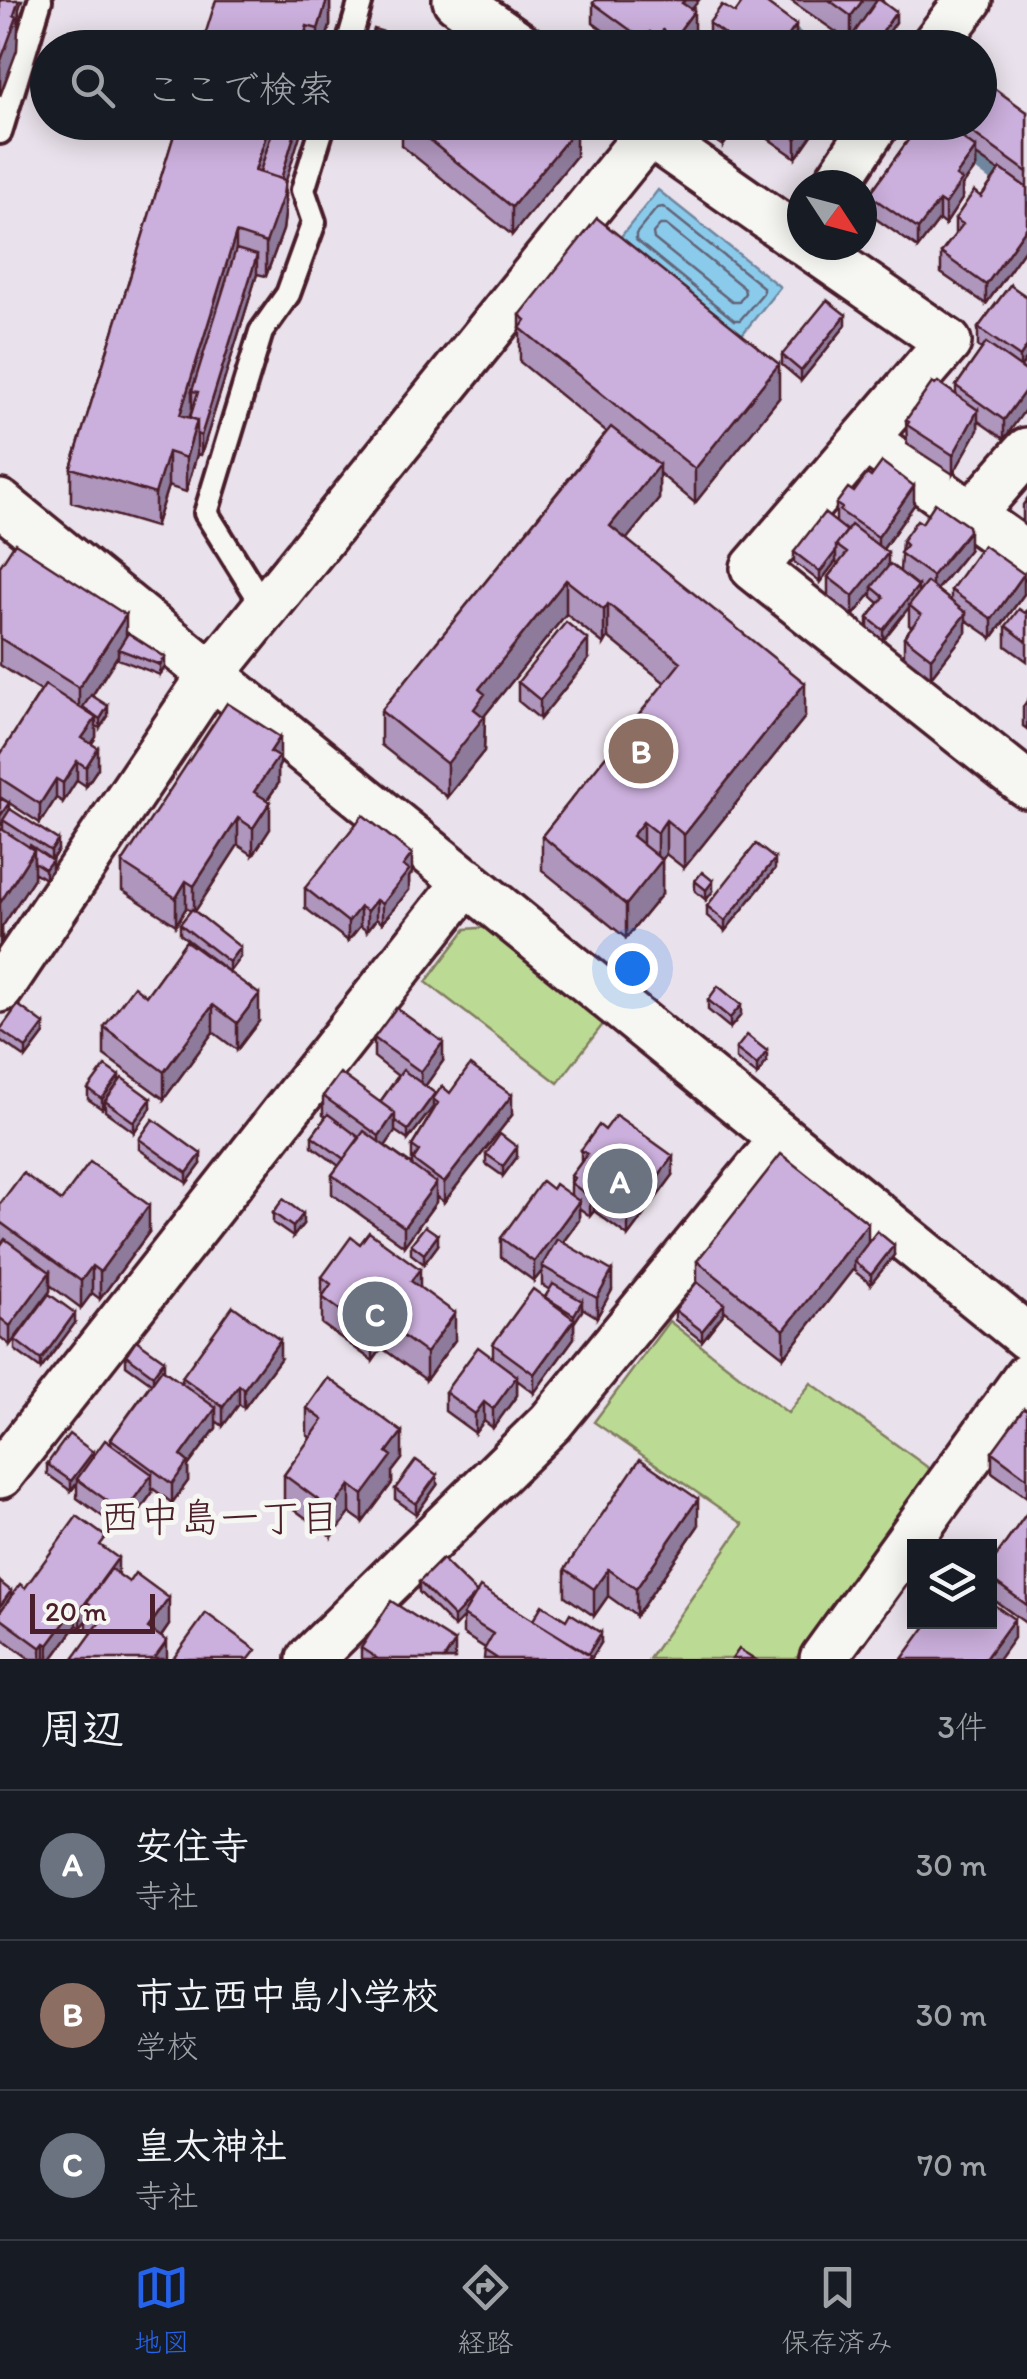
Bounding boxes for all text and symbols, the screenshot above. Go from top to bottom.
search box [30,30,997,140]
icon: search [65,58,120,113]
text: ここで検索 [145,66,335,112]
north arrow [787,170,877,260]
pin: B [608,714,674,788]
your location [607,943,658,994]
pin: A [588,1144,652,1218]
pin: C [342,1276,408,1352]
district label: 西中島一丁目 [100,1493,340,1541]
map controls [907,1539,997,1629]
button: layers [907,1539,997,1629]
scale bar [30,1589,155,1634]
text: 20 m [45,1594,107,1628]
text: 周辺 [40,1703,124,1754]
text: 3件 [938,1708,987,1746]
text: 安住寺 [135,1823,249,1869]
text: A [62,1846,83,1884]
text: 30 m [916,1846,987,1884]
text: 寺社 [135,1877,199,1915]
text: 市立西中島小学校 [135,1973,439,2019]
text: B [62,1996,83,2034]
text: 30 m [916,1996,987,2034]
text: 学校 [135,2027,199,2065]
text: 皇太神社 [135,2123,287,2169]
text: C [62,2146,83,2184]
text: 70 m [917,2146,987,2184]
text: 寺社 [135,2177,199,2215]
tab: 地図 [134,2260,190,2360]
tab: 経路 [457,2260,513,2360]
tab: 保存済み [781,2260,893,2360]

